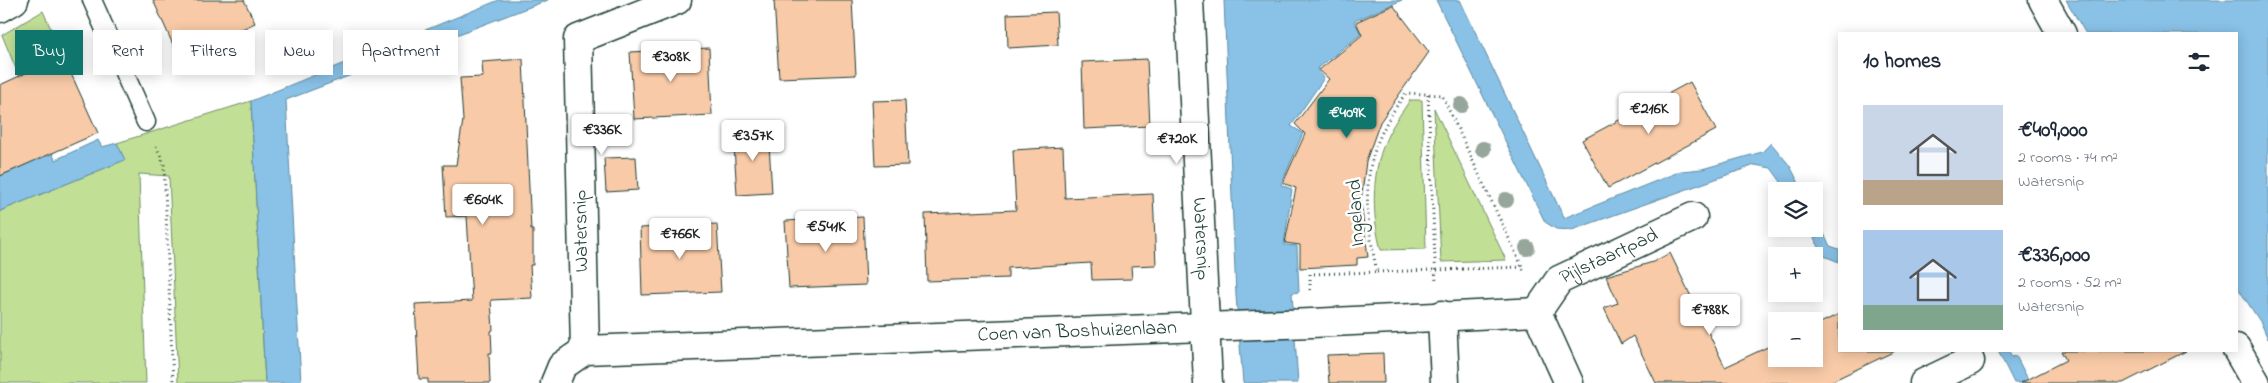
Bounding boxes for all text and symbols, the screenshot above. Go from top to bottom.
chip: Buy [15,30,83,75]
chip: Rent [93,30,162,75]
chip: Filters [172,30,255,75]
chip: New [265,30,333,75]
chip: Apartment [343,30,458,75]
pin: €308K [636,41,706,83]
text: €308K [652,45,690,69]
text: 10 homes [1863,47,1941,77]
icon: filters [2185,48,2213,76]
pin: €216K [1614,92,1684,135]
pin: €409K [1312,96,1382,139]
text: €216K [1630,97,1669,121]
text: €409K [1328,101,1366,125]
pin: €336K [567,114,637,156]
text: €409,000 [2018,116,2088,146]
text: €336K [582,118,622,142]
pin: €357K [718,120,788,162]
pin: €720K [1142,122,1212,165]
text: €357K [732,124,774,148]
icon: home [1903,125,1963,185]
text: €720K [1157,127,1197,151]
text: 2 rooms · 74 m² [2018,146,2118,170]
text: Watersnip [2018,170,2084,194]
street label: Ingeland [1341,178,1374,248]
map controls [1768,182,1823,367]
button: layers [1768,182,1823,237]
pin: €604K [448,184,518,226]
text: €604K [463,188,503,212]
street label: Watersnip [567,189,597,273]
street label: Watersnip [1184,197,1217,281]
pin: €541K [791,210,861,253]
text: €541K [806,215,846,239]
pin: €766K [645,218,715,260]
street label: Pijlstaartpad [1555,221,1663,292]
text: €766K [660,222,700,246]
text: €336,000 [2018,241,2090,271]
button: + [1768,247,1823,302]
icon: home [1903,250,1963,310]
text: 2 rooms · 52 m² [2018,271,2122,295]
pin: €788K [1675,294,1745,336]
text: Watersnip [2018,295,2084,319]
text: €788K [1691,298,1729,322]
button: − [1768,312,1823,367]
street label: Coen van Boshuizenlaan [977,314,1178,350]

